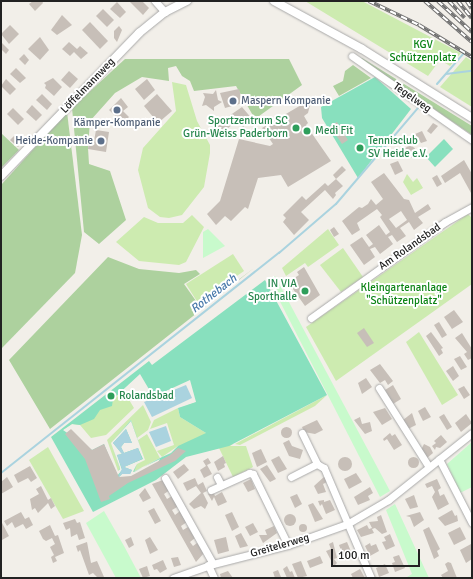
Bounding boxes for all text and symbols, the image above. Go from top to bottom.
park label: KGV Schützenplatz [389,39,457,65]
street label: Löffelmannweg [58,55,118,117]
street label: Tegelweg [390,80,434,116]
place label: Maspern Kompanie [241,94,331,108]
marker: Maspern Kompanie [228,96,238,106]
marker: Kämper-Kompanie [112,105,122,115]
place label: Sportzentrum SC Grün-Weiss Paderborn [183,115,288,141]
place label: Kämper-Kompanie [74,116,160,130]
marker: Sportzentrum SC Grün-Weiss Paderborn [291,123,301,133]
place label: Medi Fit [315,124,353,138]
marker: Medi Fit [302,126,312,136]
place label: Heide-Kompanie [15,134,93,148]
place label: Tennisclub SV Heide e.V. [368,135,428,161]
marker: Heide-Kompanie [96,136,106,146]
marker: Tennisclub SV Heide e.V. [355,143,365,153]
street label: Am Rolandsbad [376,221,444,273]
water label: Rothebach [188,272,240,316]
place label: IN VIA Sporthalle [248,278,297,304]
park label: Kleingartenanlage "Schützenplatz" [361,282,447,308]
marker: IN VIA Sporthalle [300,286,310,296]
place label: Rolandsbad [119,389,174,403]
marker: Rolandsbad [106,391,116,401]
street label: Greitelerweg [249,531,311,561]
scale bar [333,541,422,567]
text: 100 m [338,548,370,563]

